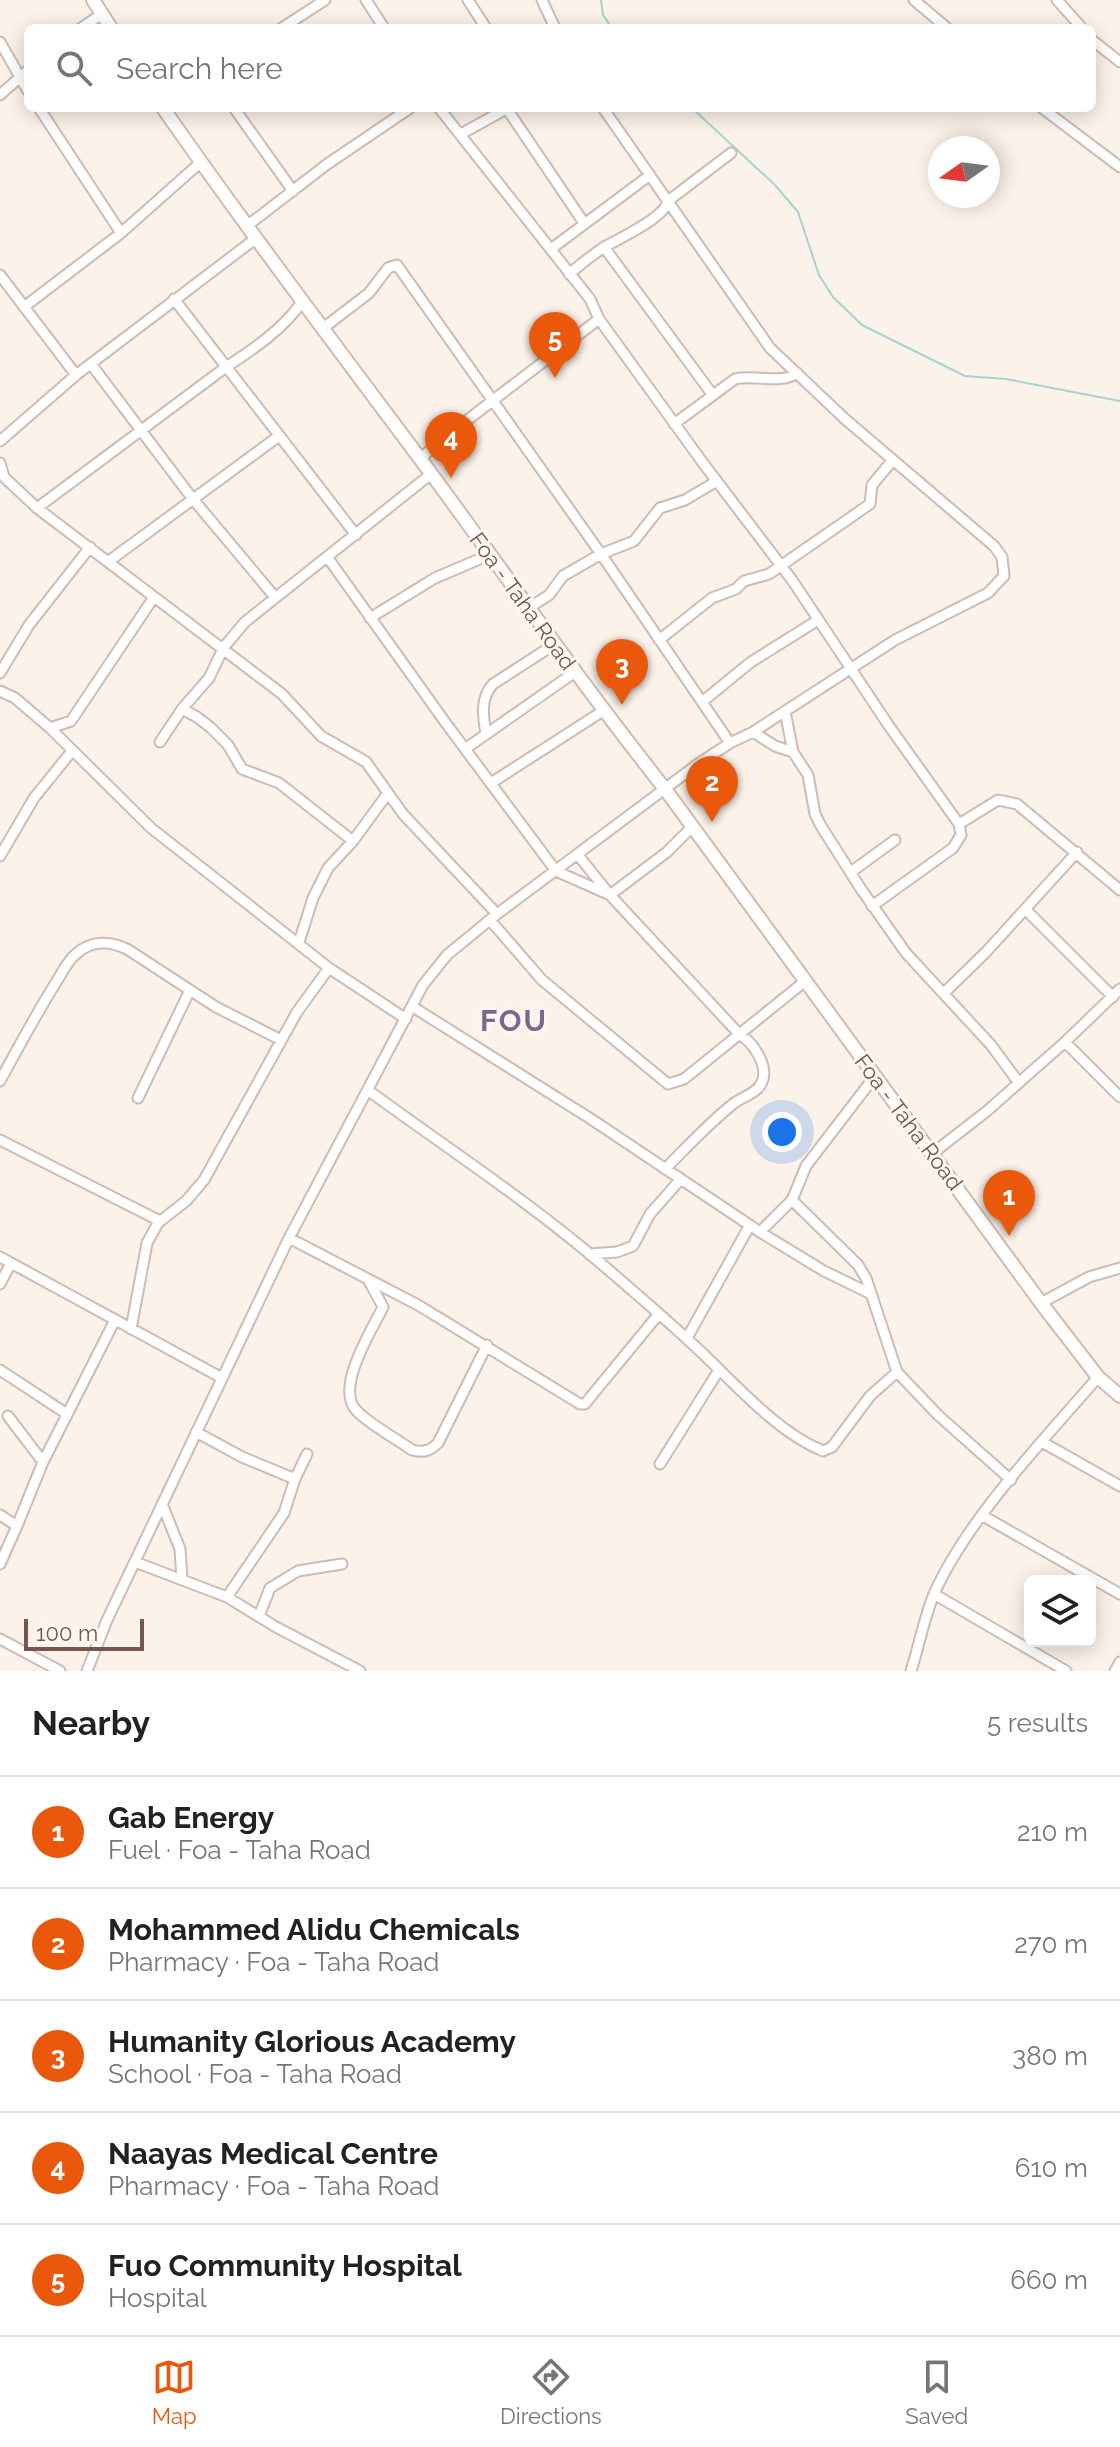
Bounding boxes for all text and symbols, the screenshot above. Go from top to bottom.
search box [24,24,1096,112]
icon: search [52,46,96,90]
text: Search here [116,51,283,86]
north arrow [928,136,1000,208]
pin: 5 [529,312,581,378]
pin: 4 [425,412,477,478]
street label: Foa - Taha Road [464,527,582,675]
pin: 3 [596,639,648,705]
pin: 2 [686,756,738,822]
district label: FOU [480,1003,548,1038]
street label: Foa - Taha Road [849,1049,969,1195]
your location [762,1112,802,1152]
pin: 1 [983,1170,1035,1236]
map controls [1024,1575,1096,1647]
button: layers [1024,1575,1096,1647]
scale bar [24,1615,144,1651]
text: 100 m [36,1620,98,1646]
text: Nearby [32,1703,150,1743]
text: 5 results [987,1708,1088,1738]
text: Gab Energy [108,1800,274,1835]
text: 1 [52,1817,64,1847]
text: 210 m [1017,1817,1088,1847]
text: Fuel · Foa - Taha Road [108,1835,371,1865]
text: Mohammed Alidu Chemicals [108,1912,520,1947]
text: 2 [51,1929,65,1959]
text: 270 m [1014,1929,1088,1959]
text: Pharmacy · Foa - Taha Road [108,1947,440,1977]
text: Humanity Glorious Academy [108,2024,516,2059]
text: 3 [51,2041,65,2071]
text: 380 m [1012,2041,1088,2071]
text: School · Foa - Taha Road [108,2059,402,2089]
text: Naayas Medical Centre [108,2136,438,2171]
text: 4 [51,2153,65,2183]
text: 610 m [1015,2153,1088,2183]
text: Pharmacy · Foa - Taha Road [108,2171,440,2201]
text: Fuo Community Hospital [108,2248,462,2283]
text: 5 [51,2265,65,2295]
text: 660 m [1010,2265,1088,2295]
text: Hospital [108,2283,207,2313]
tab: Map [152,2355,197,2429]
tab: Directions [500,2355,602,2429]
tab: Saved [905,2355,968,2429]

